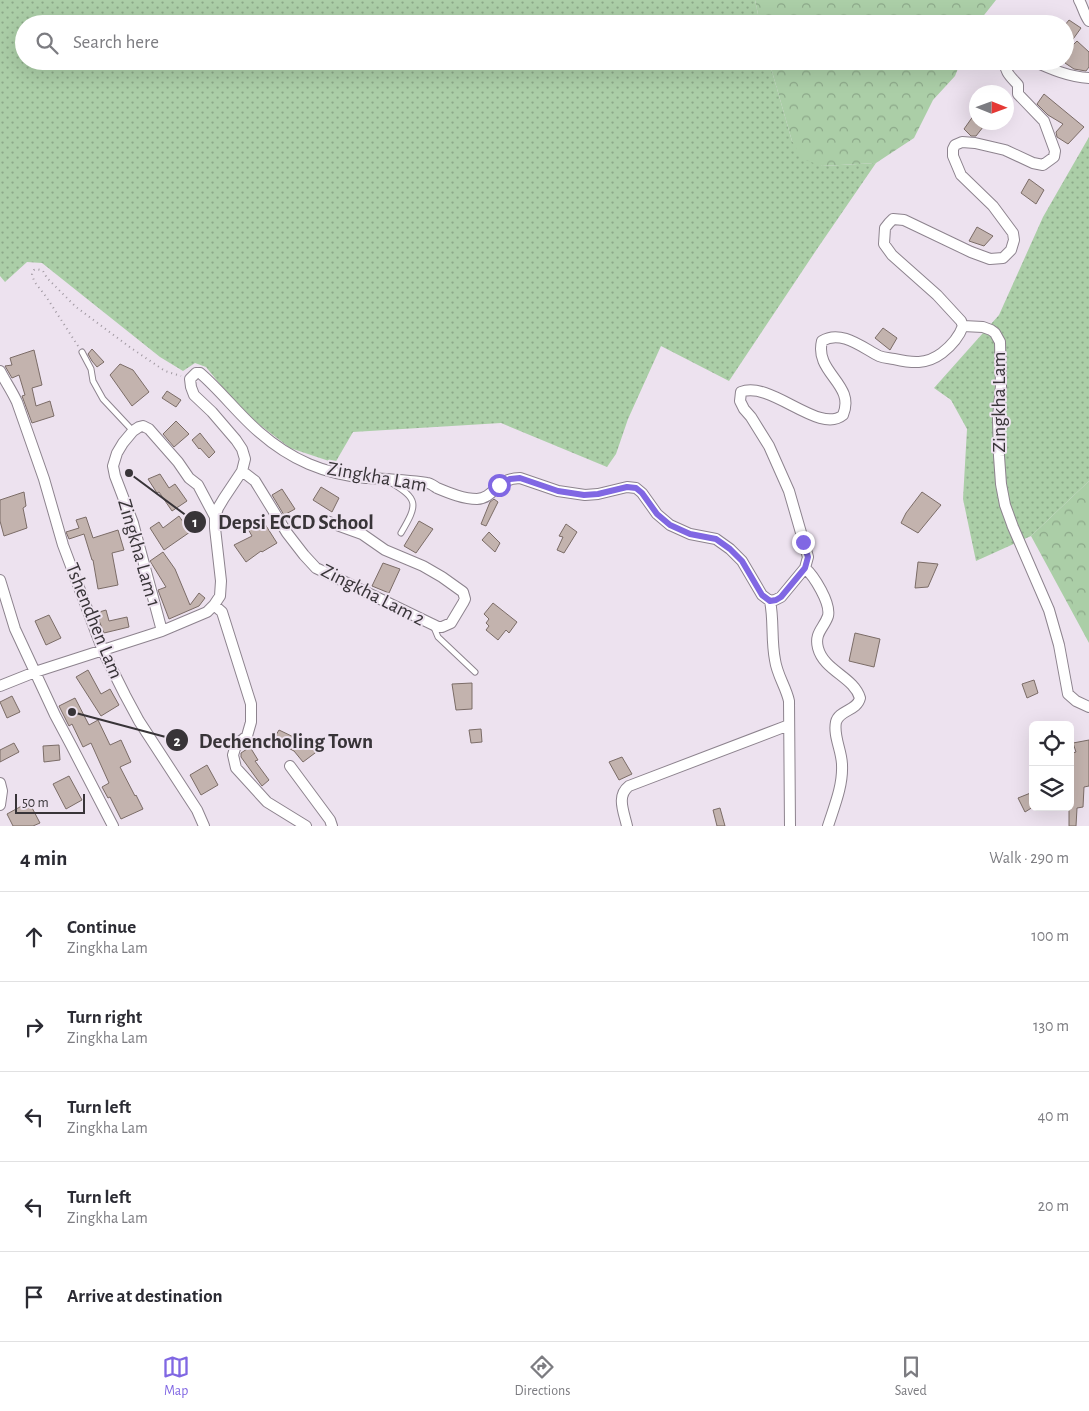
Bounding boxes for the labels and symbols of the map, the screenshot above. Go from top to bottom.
north arrow [969,85,1014,130]
street label: Zingkha Lam [989,352,1009,452]
street label: Zingkha Lam [326,458,428,496]
route start [488,474,511,497]
street label: Zingkha Lam 1 [114,497,164,609]
callout: Depsi ECCD School [183,504,383,540]
text: Depsi ECCD School [218,512,374,533]
text: 1 [192,515,198,530]
route end [792,531,815,554]
street label: Tshendhen Lam [62,560,126,682]
street label: Zingkha Lam 2 [318,560,428,630]
callout: Dechencholing Town [164,722,383,758]
text: Dechencholing Town [199,731,373,752]
text: 2 [173,734,181,749]
scale bar [15,791,85,814]

